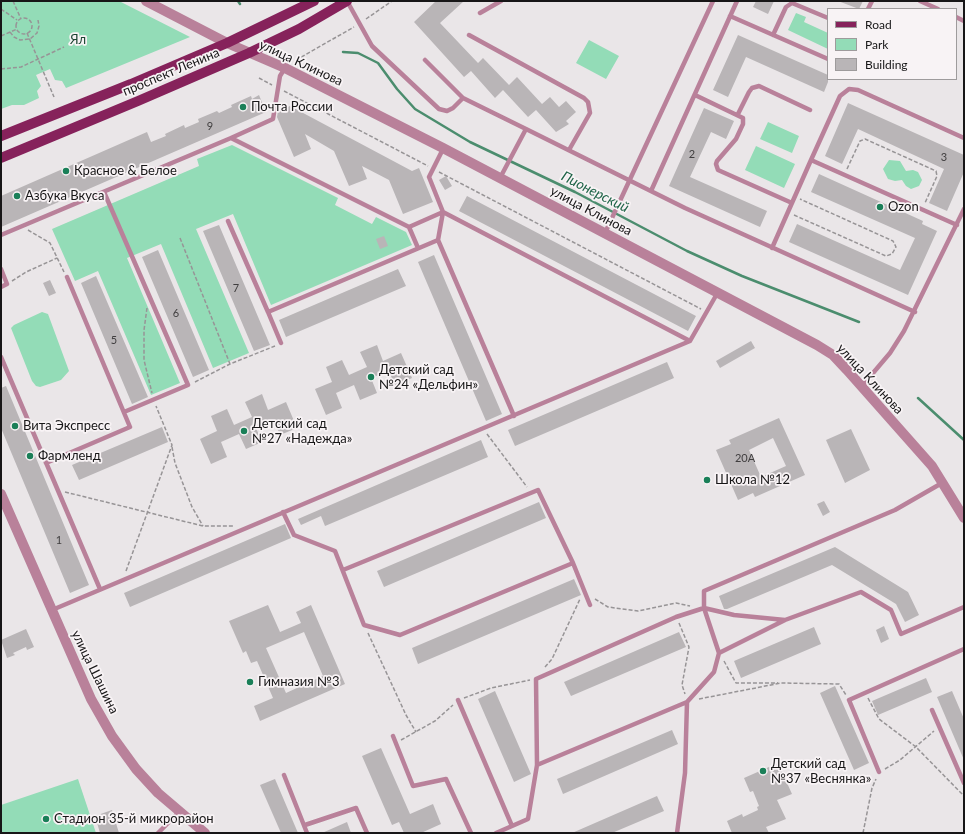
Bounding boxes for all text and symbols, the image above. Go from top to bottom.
legend [827,8,957,80]
text: Road [865,17,892,32]
park label: Ял [70,32,86,48]
street label: улица Клинова [257,37,345,89]
text: Park [865,37,888,52]
street label: проспект Ленина [120,45,222,99]
text: Building [865,57,908,72]
place label: Почта России [251,99,333,115]
marker: Почта России [238,102,248,112]
house number: 9 [207,119,213,133]
house number: 2 [689,147,695,161]
house number: 3 [941,150,947,164]
place label: Красное & Белое [74,163,177,179]
marker: Красное & Белое [61,166,71,176]
water label: Пионерский [558,168,632,216]
street label: улица Клинова [547,183,635,239]
place label: Азбука Вкуса [25,188,104,204]
marker: Азбука Вкуса [12,191,22,201]
place label: Ozon [888,199,919,215]
marker: Ozon [875,202,885,212]
house number: 7 [233,281,239,295]
house number: 6 [173,306,179,320]
house number: 5 [111,333,117,347]
street label: улица Клинова [834,341,906,417]
place label: Детский сад №24 «Дельфин» [379,362,478,393]
marker: Детский сад №24 «Дельфин» [366,372,376,382]
place label: Детский сад №27 «Надежда» [252,416,352,447]
place label: Вита Экспресс [23,418,110,434]
marker: Вита Экспресс [10,421,20,431]
marker: Детский сад №27 «Надежда» [239,426,249,436]
place label: Фармленд [38,448,101,464]
marker: Фармленд [25,451,35,461]
house number: 20А [735,451,755,465]
place label: Школа №12 [715,472,790,488]
marker: Школа №12 [702,475,712,485]
house number: 1 [56,533,62,547]
street label: улица Шашина [68,628,122,716]
place label: Гимназия №3 [258,674,340,690]
marker: Гимназия №3 [245,677,255,687]
place label: Детский сад №37 «Веснянка» [771,756,871,787]
marker: Детский сад №37 «Веснянка» [758,766,768,776]
place label: Стадион 35-й микрорайон [54,811,214,827]
marker: Стадион 35-й микрорайон [41,814,51,824]

